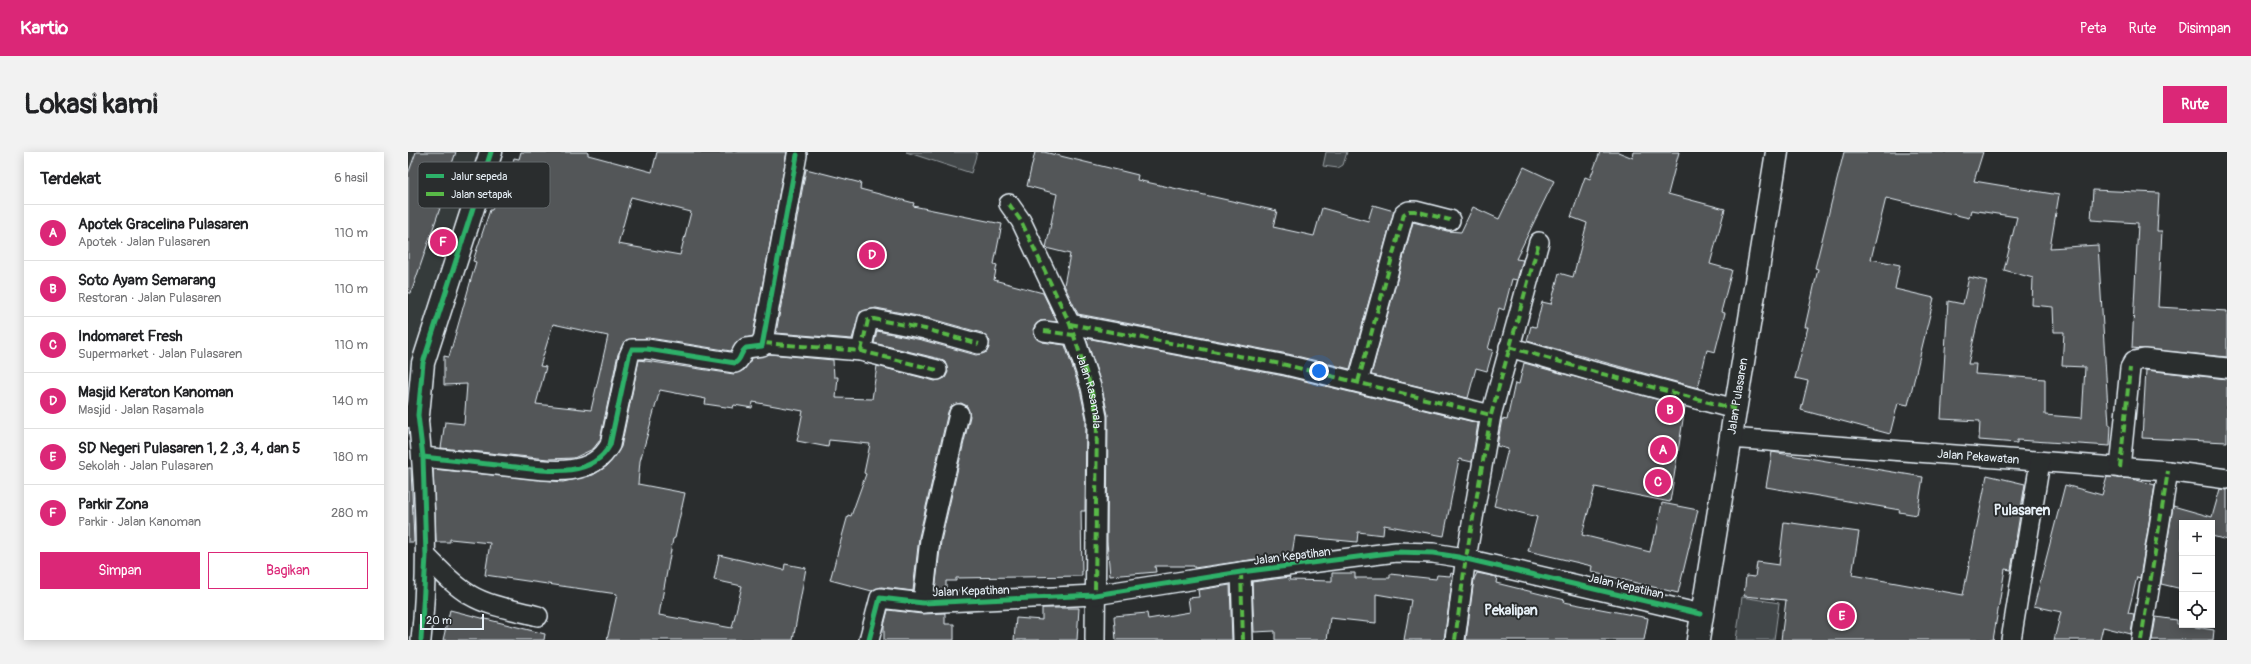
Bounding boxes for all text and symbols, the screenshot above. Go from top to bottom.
text: Kartio [20,16,68,40]
text: Peta [2080,20,2107,37]
text: Rute [2129,20,2156,37]
text: Disimpan [2178,20,2231,37]
button: Rute [2163,86,2227,123]
text: Lokasi kami [24,87,158,122]
legend [418,162,550,208]
text: Terdekat [40,168,101,189]
text: 6 hasil [334,170,368,186]
text: Jalur sepeda [451,170,507,183]
text: Jalan setapak [451,188,513,201]
text: Apotek Gracelina Pulasaren [78,215,249,234]
text: A [49,225,57,241]
text: 110 m [335,225,368,241]
pin: F [430,227,456,257]
text: Apotek · Jalan Pulasaren [78,234,210,250]
pin: D [859,240,885,270]
text: Soto Ayam Semarang [78,271,215,290]
text: B [49,281,57,297]
text: 110 m [335,281,368,297]
text: Restoran · Jalan Pulasaren [78,290,221,306]
text: Indomaret Fresh [78,327,183,346]
text: C [49,337,57,353]
text: 110 m [335,337,368,353]
text: Supermarket · Jalan Pulasaren [78,346,242,362]
street label: Jalan Rasamala [1072,352,1104,429]
street label: Jalan Pulasaren [1724,357,1752,436]
your location [1309,361,1329,381]
text: Masjid Keraton Kanoman [78,383,234,402]
text: D [49,393,57,409]
text: 140 m [332,393,368,409]
pin: B [1657,395,1683,425]
text: Masjid · Jalan Rasamala [78,402,204,418]
pin: A [1650,435,1676,465]
text: SD Negeri Pulasaren 1, 2 ,3, 4, dan 5 [78,439,300,458]
street label: Jalan Pekawatan [1937,447,2020,468]
text: E [50,449,56,465]
text: 180 m [333,449,368,465]
text: Sekolah · Jalan Pulasaren [78,458,213,474]
pin: C [1645,467,1671,497]
text: Parkir Zona [78,495,149,514]
district label: Pulasaren [1994,502,2050,519]
text: F [49,505,57,521]
text: 280 m [331,505,368,521]
text: Parkir · Jalan Kanoman [78,514,201,530]
map controls [2179,520,2215,628]
button: + [2179,520,2215,556]
street label: Jalan Kepatihan [1253,544,1332,569]
button: Simpan [40,552,200,589]
button: Bagikan [208,552,368,589]
button: − [2179,556,2215,592]
street label: Jalan Kepatihan [1586,570,1666,603]
street label: Jalan Kepatihan [932,583,1010,600]
button: locate [2179,592,2215,628]
pin: E [1829,601,1855,631]
district label: Pekalipan [1484,602,1538,619]
scale bar [420,612,484,631]
text: 20 m [426,614,452,627]

